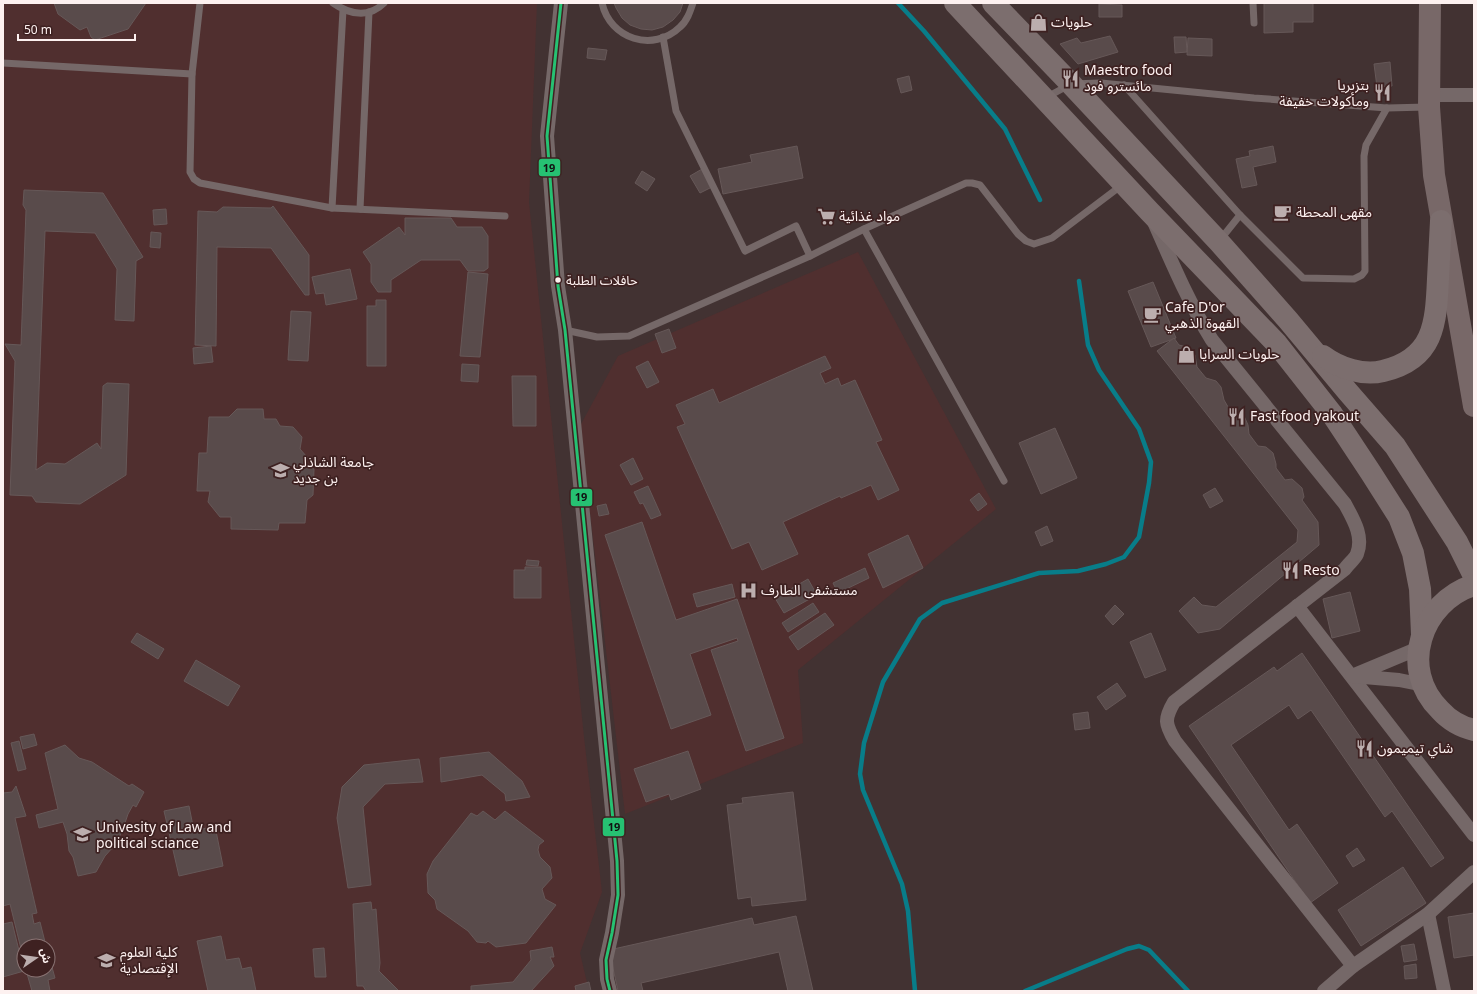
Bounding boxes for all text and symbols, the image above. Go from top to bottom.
shop icon: حلويات [1028,12,1048,32]
place label: حلويات [1051,12,1092,31]
scale bar [18,16,135,42]
text: 50 m [24,21,52,38]
place label: Maestro food مائسترو فود [1084,60,1172,95]
restaurant icon: Maestro food مائسترو فود [1061,68,1081,88]
place label: بتزيريا ومأكولات خفيفة [1279,75,1369,110]
restaurant icon: بتزيريا ومأكولات خفيفة [1372,83,1392,103]
line badge: 19 [538,158,561,177]
text: 19 [543,160,555,175]
cafe icon: مقهى المحطة [1273,202,1293,222]
place label: مقهى المحطة [1296,202,1372,221]
supermarket icon: مواد غذائية [816,206,836,226]
place label: مواد غذائية [839,206,900,225]
place label: حافلات الطلبة [566,271,638,289]
marker: حافلات الطلبة [553,275,563,285]
place label: Cafe D'or القهوة الذهبي [1165,297,1239,334]
cafe icon: Cafe D'or القهوة الذهبي [1142,305,1162,325]
shop icon: حلويات السرايا [1176,344,1196,364]
place label: حلويات السرايا [1199,344,1280,363]
restaurant icon: Fast food yakout [1227,406,1247,426]
place label: Fast food yakout [1250,406,1359,425]
place label: جامعة الشاذلي بن جديد [293,452,374,487]
school or university icon: جامعة الشاذلي بن جديد [270,460,290,480]
line badge: 19 [570,488,593,507]
text: 19 [575,489,587,504]
restaurant icon: Resto [1280,560,1300,580]
place label: Resto [1303,560,1340,579]
hospital icon: مستشفى الطارف [738,580,758,600]
place label: مستشفى الطارف [761,580,858,599]
restaurant icon: شاي تيميمون [1354,738,1374,758]
place label: شاي تيميمون [1377,738,1453,759]
place label: Univesity of Law and political sciance [96,817,232,852]
line badge: 19 [602,817,625,837]
text: 19 [608,819,620,834]
school or university icon: Univesity of Law and political sciance [73,825,93,845]
north arrow [16,938,56,978]
place label: كلية العلوم الإقتصادية [120,942,178,978]
text: ش [37,947,55,965]
school or university icon: كلية العلوم الإقتصادية [97,950,117,970]

